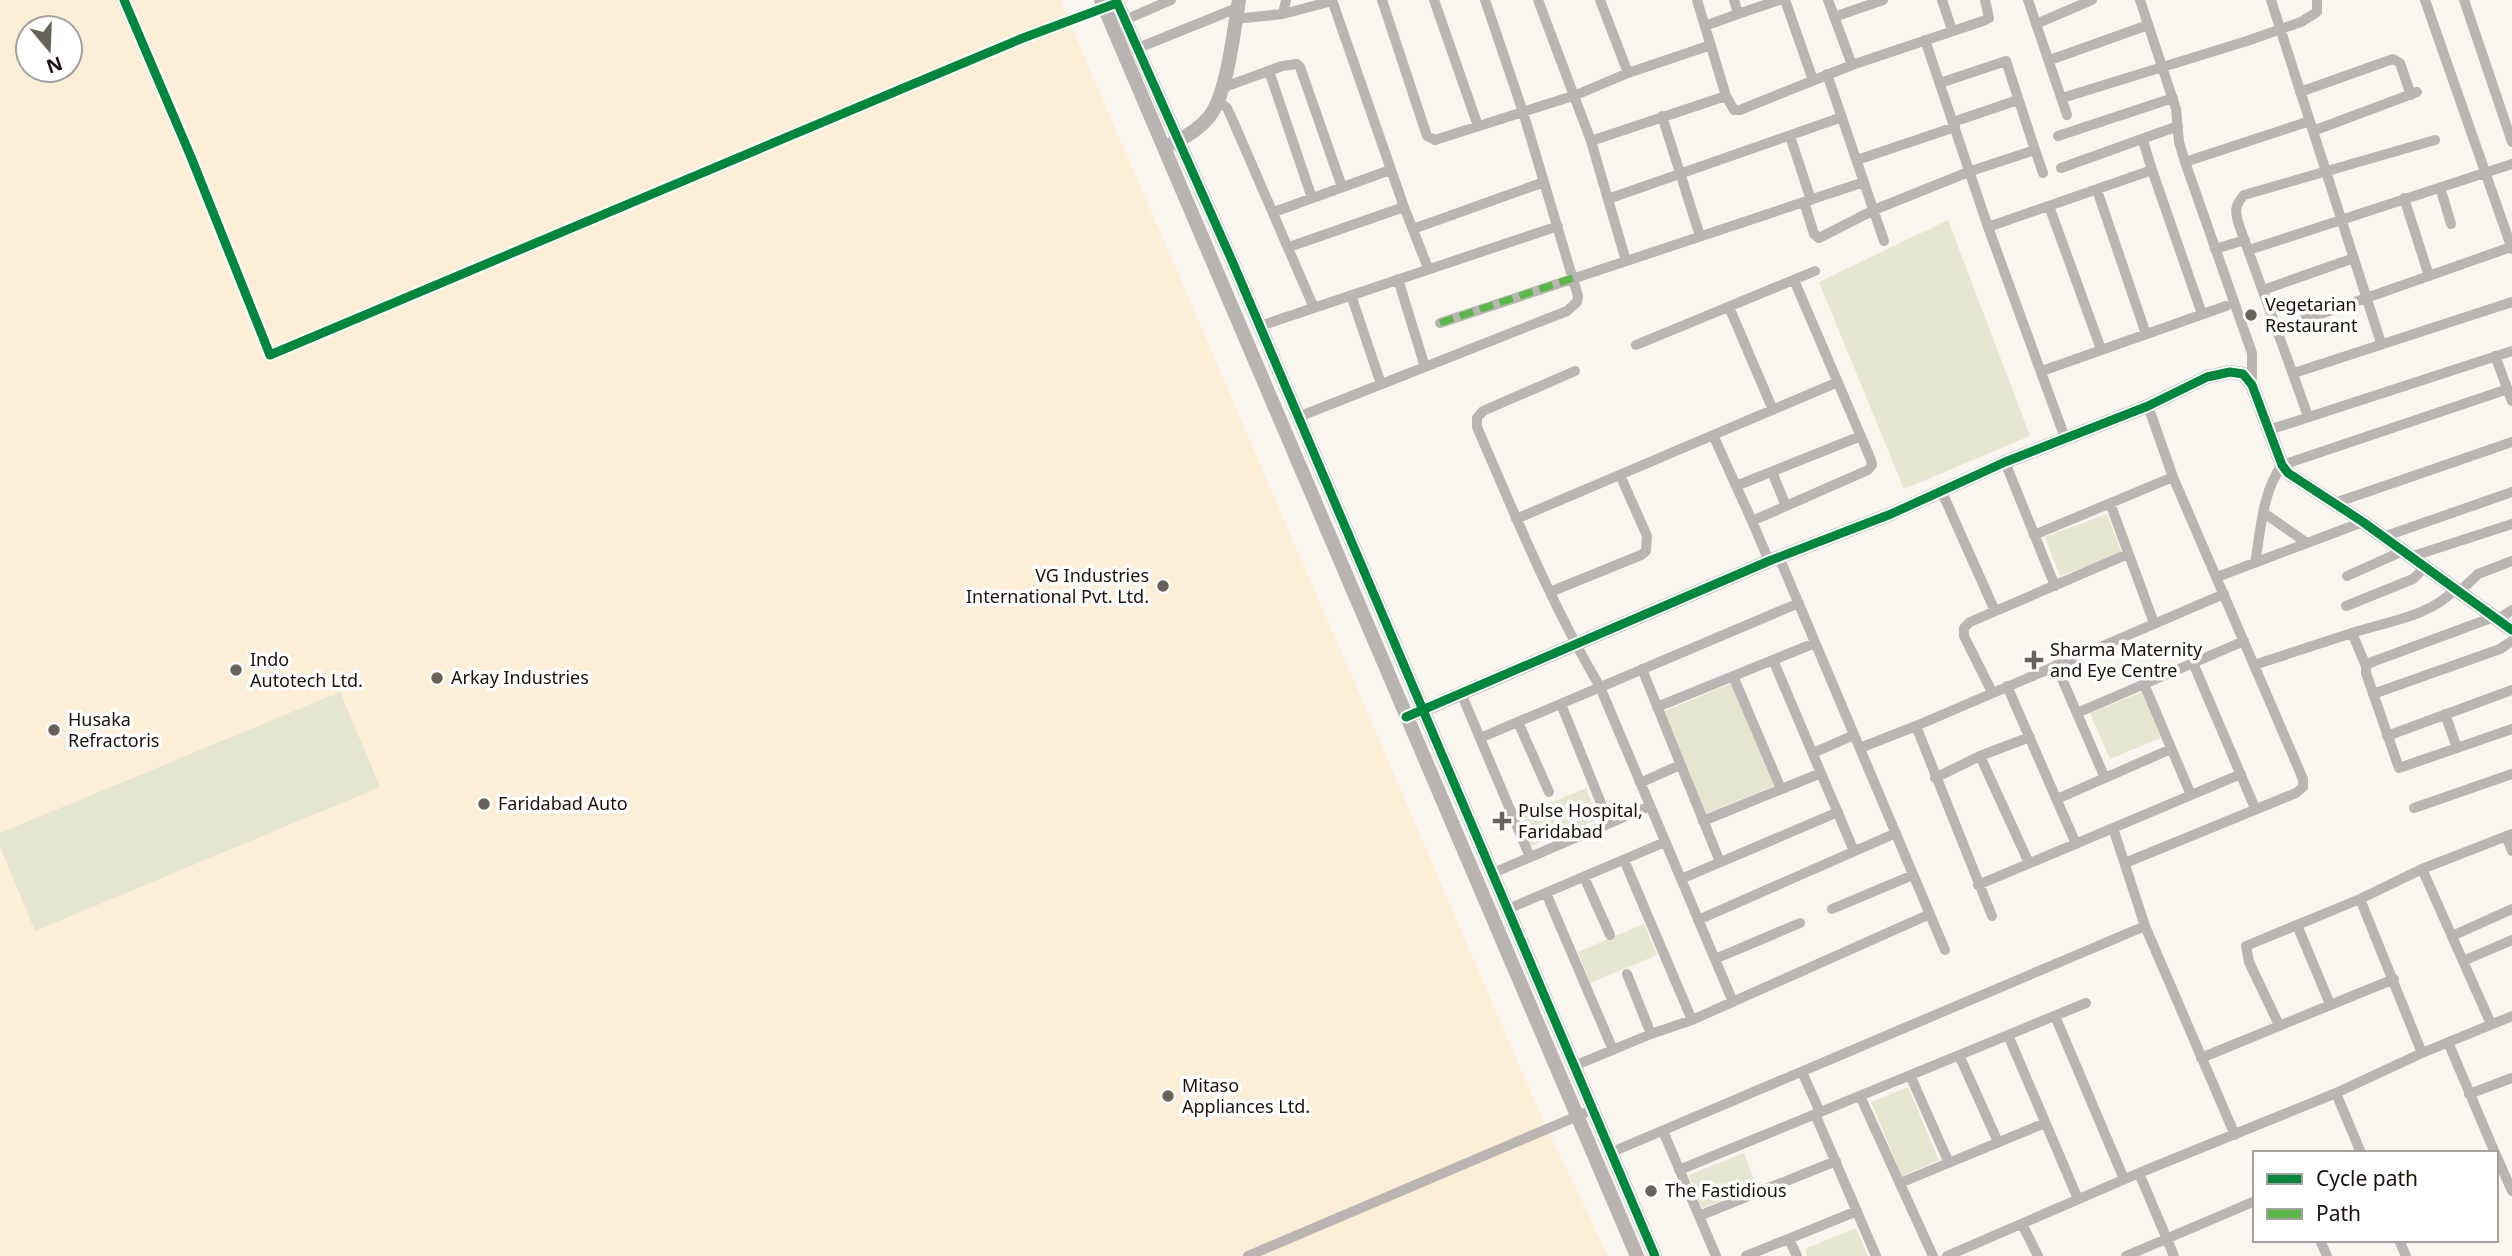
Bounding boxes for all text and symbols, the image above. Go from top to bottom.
north arrow [14,14,84,84]
text: N [43,50,66,80]
place label: Vegetarian Restaurant [2265,292,2358,337]
marker: Vegetarian Restaurant [2243,307,2259,323]
place label: VG Industries International Pvt. Ltd. [966,563,1149,608]
marker: VG Industries International Pvt. Ltd. [1155,578,1171,594]
place label: Sharma Maternity and Eye Centre [2050,637,2203,682]
place label: Indo Autotech Ltd. [250,647,363,692]
marker: Sharma Maternity and Eye Centre [2024,650,2044,670]
marker: Indo Autotech Ltd. [228,662,244,678]
place label: Arkay Industries [451,665,589,689]
marker: Arkay Industries [429,670,445,686]
place label: Husaka Refractoris [68,707,159,752]
marker: Husaka Refractoris [46,722,62,738]
place label: Faridabad Auto [498,791,628,815]
marker: Faridabad Auto [476,796,492,812]
place label: Pulse Hospital, Faridabad [1518,798,1643,843]
marker: Pulse Hospital, Faridabad [1492,811,1512,831]
place label: Mitaso Appliances Ltd. [1182,1073,1310,1118]
marker: Mitaso Appliances Ltd. [1160,1088,1176,1104]
legend [2253,1151,2498,1242]
text: Cycle path [2316,1164,2418,1192]
place label: The Fastidious [1665,1178,1787,1202]
marker: The Fastidious [1643,1183,1659,1199]
text: Path [2316,1199,2361,1227]

